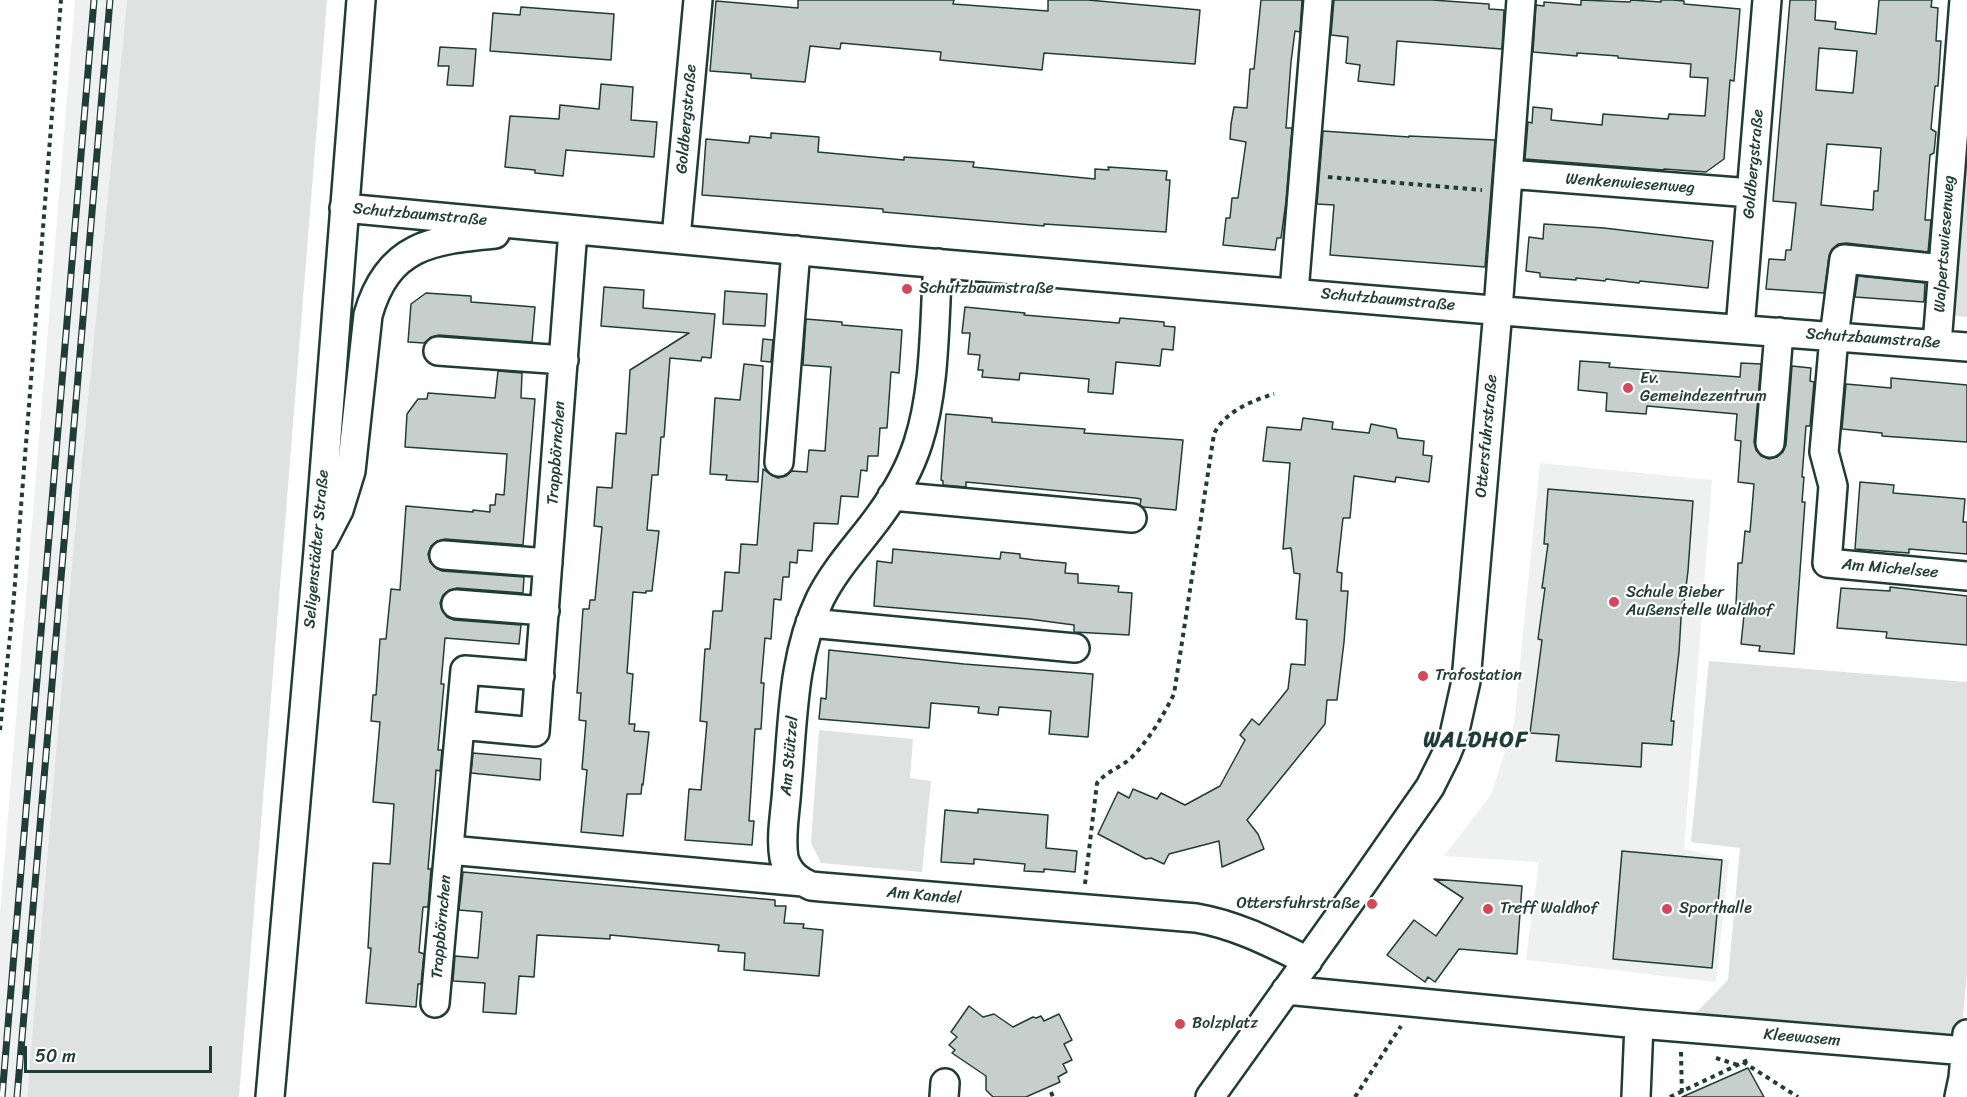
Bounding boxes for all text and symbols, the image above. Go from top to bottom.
street label: Goldbergstraße [673,63,701,175]
street label: Goldbergstraße [1740,108,1768,220]
street label: Wenkenwiesenweg [1565,170,1695,198]
street label: Walpertswiesenweg [1931,175,1959,313]
street label: Schutzbaumstraße [352,200,488,230]
place label: Schutzbaumstraße [919,279,1054,299]
marker: Schutzbaumstraße [900,282,914,296]
street label: Schutzbaumstraße [1320,285,1456,315]
street label: Schutzbaumstraße [1805,325,1941,353]
place label: Ev. Gemeindezentrum [1640,369,1767,407]
street label: Ottersfuhrstraße [1472,374,1502,498]
marker: Ev. Gemeindezentrum [1621,381,1635,395]
street label: Trappbörnchen [544,400,570,506]
street label: Seligenstädter Straße [300,469,334,629]
street label: Am Michelsee [1841,555,1939,583]
place label: Schule Bieber Außenstelle Waldhof [1626,583,1773,621]
marker: Schule Bieber Außenstelle Waldhof [1607,595,1621,609]
place label: Trafostation [1435,666,1522,686]
marker: Trafostation [1416,669,1430,683]
street label: Am Stützel [777,715,803,797]
district label: WALDHOF [1423,728,1529,754]
street label: Trappbörnchen [428,874,456,980]
street label: Am Kandel [886,883,962,909]
place label: Ottersfuhrstraße [1236,894,1360,914]
marker: Ottersfuhrstraße [1365,897,1379,911]
place label: Treff Waldhof [1500,899,1598,919]
place label: Sporthalle [1679,899,1752,919]
marker: Treff Waldhof [1481,902,1495,916]
marker: Sporthalle [1660,902,1674,916]
place label: Bolzplatz [1192,1014,1258,1034]
marker: Bolzplatz [1173,1017,1187,1031]
street label: Kleewasem [1763,1025,1841,1051]
scale bar [27,1034,214,1072]
text: 50 m [35,1040,76,1072]

